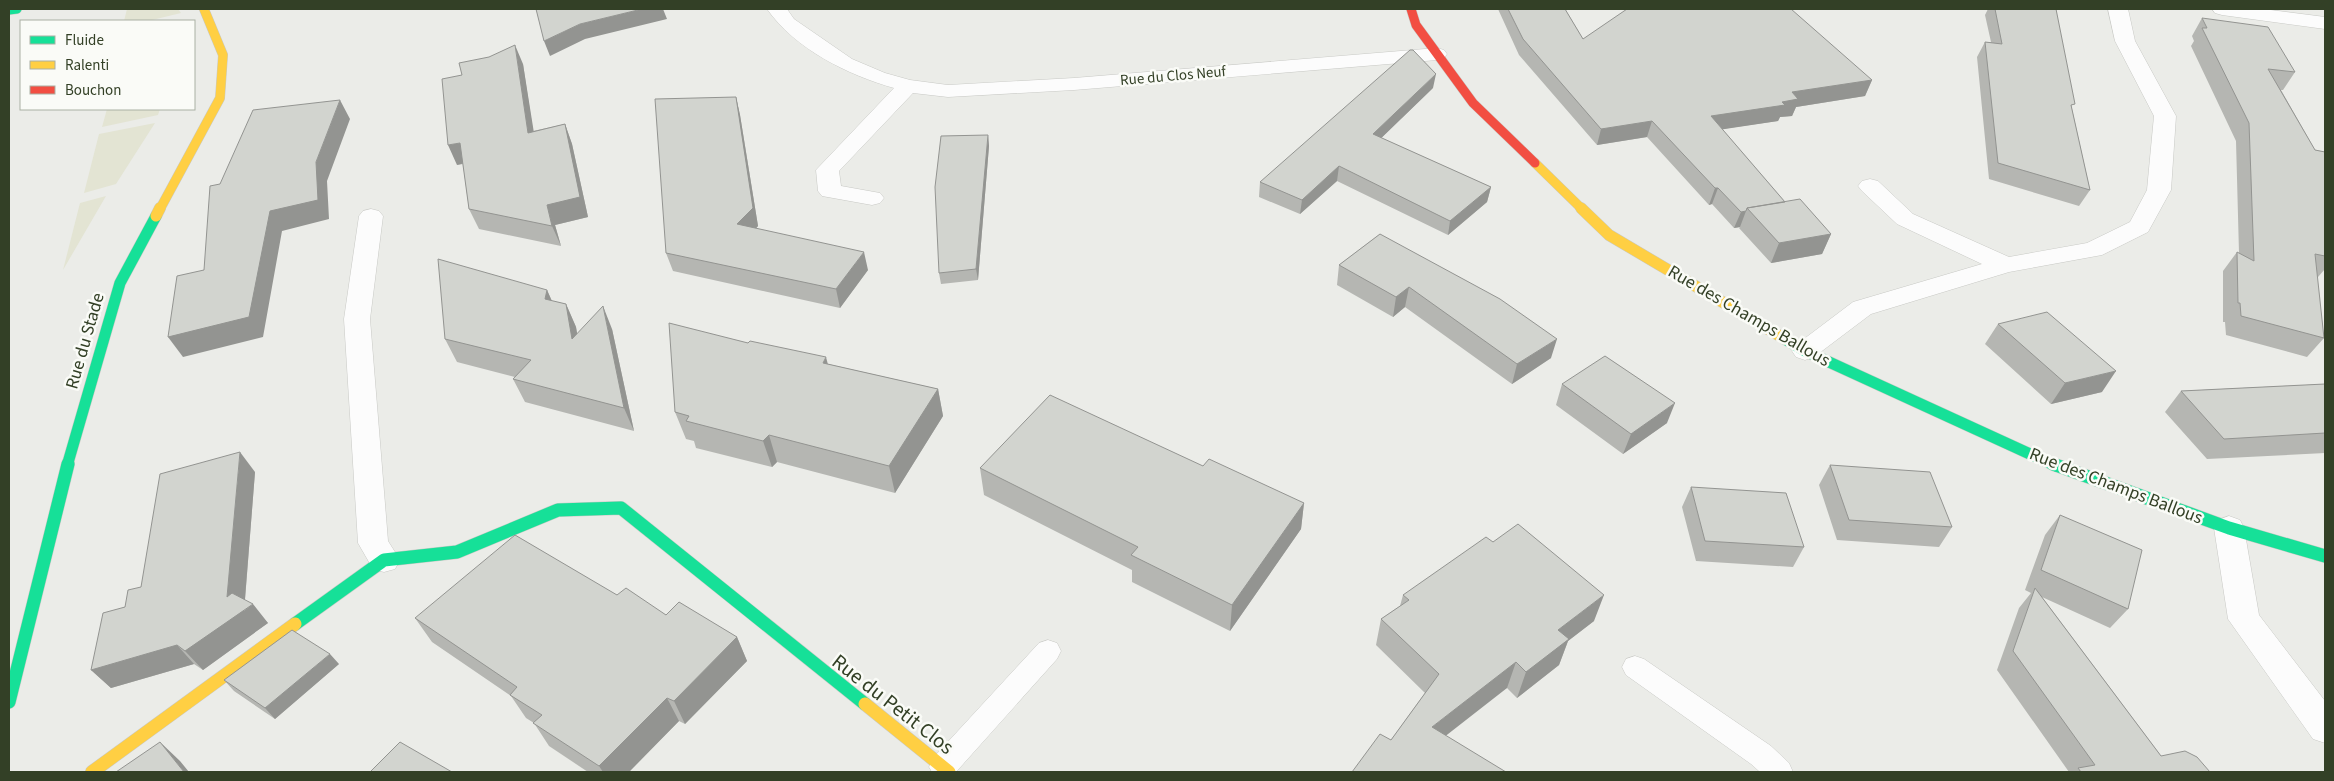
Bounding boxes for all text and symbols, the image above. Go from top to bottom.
legend [20,20,195,110]
text: Fluide [65,30,104,51]
text: Ralenti [65,55,109,76]
street label: Rue du Clos Neuf [1119,61,1227,91]
text: Bouchon [65,80,121,101]
street label: Rue des Champs Ballous [1663,259,1835,373]
street label: Rue du Stade [59,290,111,392]
street label: Rue des Champs Ballous [2026,441,2206,531]
street label: Rue du Petit Clos [825,647,961,761]

